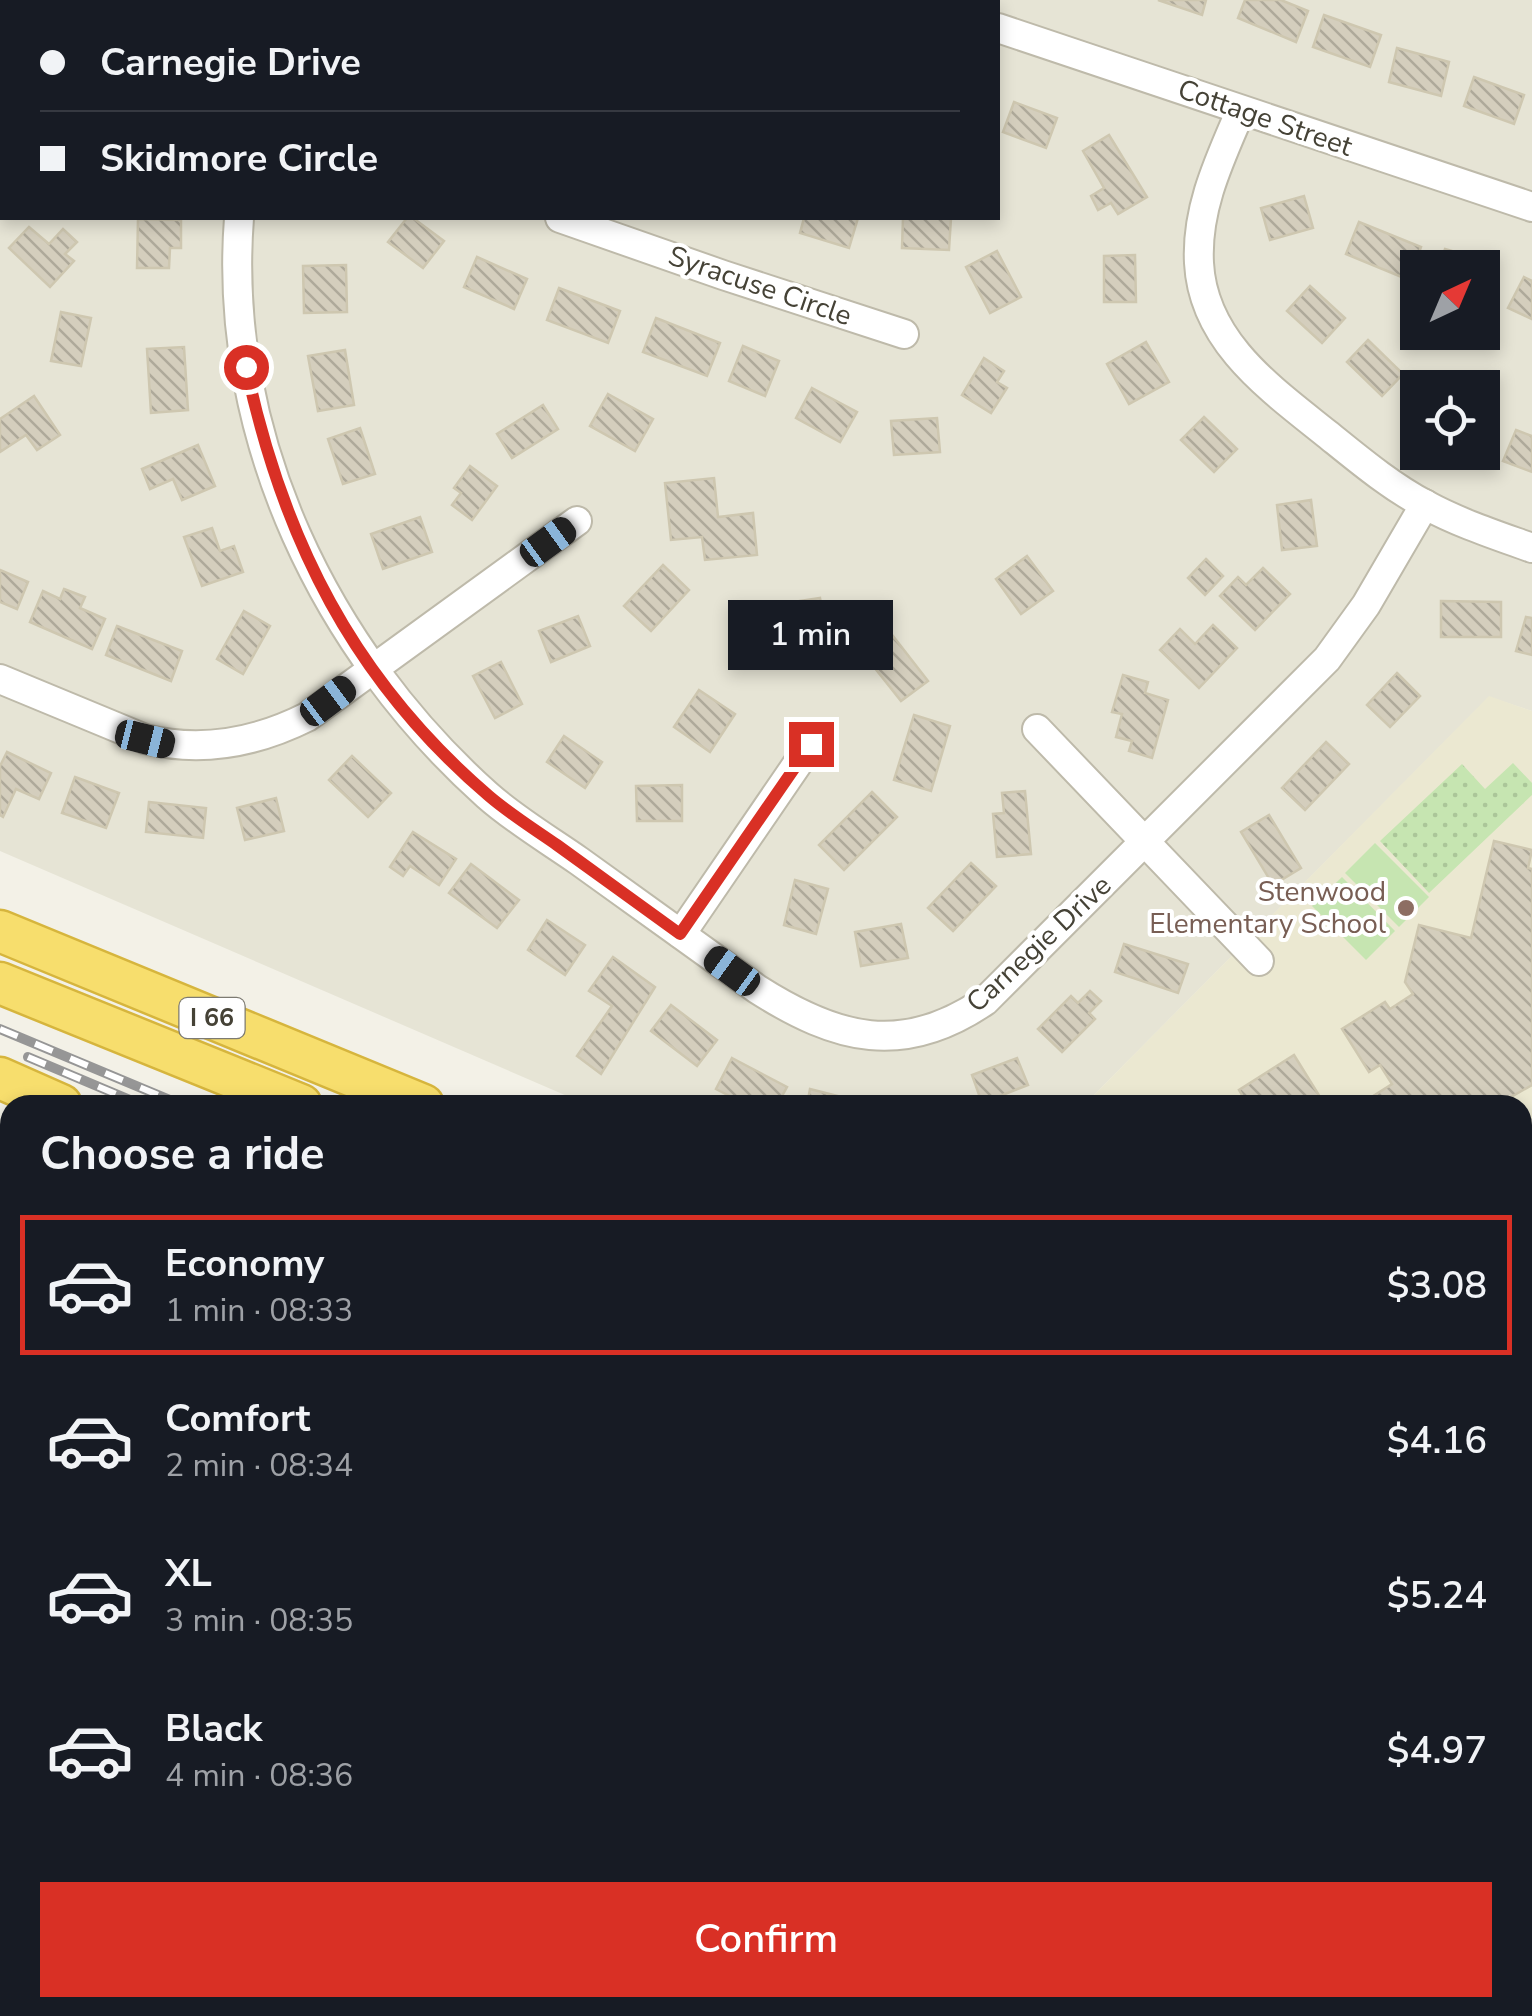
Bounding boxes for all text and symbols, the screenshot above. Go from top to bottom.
text: Carnegie Drive [100,37,361,88]
street label: Cottage Street [1173,70,1358,166]
text: Skidmore Circle [100,133,378,184]
street label: Syracuse Circle [663,237,857,335]
north arrow [1400,250,1500,350]
map controls [1400,250,1500,470]
route start [224,345,269,390]
button: locate [1400,370,1500,470]
car [515,512,581,572]
callout: 1 min [728,599,894,669]
text: 1 min [770,613,851,656]
car [295,671,361,731]
car [112,717,178,761]
route end [789,722,834,767]
street label: Carnegie Drive [958,867,1120,1021]
place label: Stenwood Elementary School [1149,873,1387,943]
marker: Stenwood Elementary School [1395,897,1417,919]
car [699,941,765,1001]
road number: I 66 [180,998,244,1038]
text: Choose a ride [40,1124,325,1185]
text: Economy [165,1238,324,1289]
icon: car [45,1240,135,1330]
text: $3.08 [1387,1260,1487,1311]
text: 1 min · 08:33 [165,1289,353,1332]
text: Comfort [165,1393,310,1444]
icon: car [45,1395,135,1485]
text: $4.16 [1387,1415,1487,1466]
text: 2 min · 08:34 [165,1444,353,1487]
text: XL [165,1548,212,1599]
icon: car [45,1550,135,1640]
text: $5.24 [1387,1570,1487,1621]
text: 3 min · 08:35 [165,1599,353,1642]
text: Black [165,1703,262,1754]
icon: car [45,1705,135,1795]
text: $4.97 [1387,1725,1487,1776]
text: 4 min · 08:36 [165,1754,353,1797]
button: Confirm [40,1882,1492,1997]

